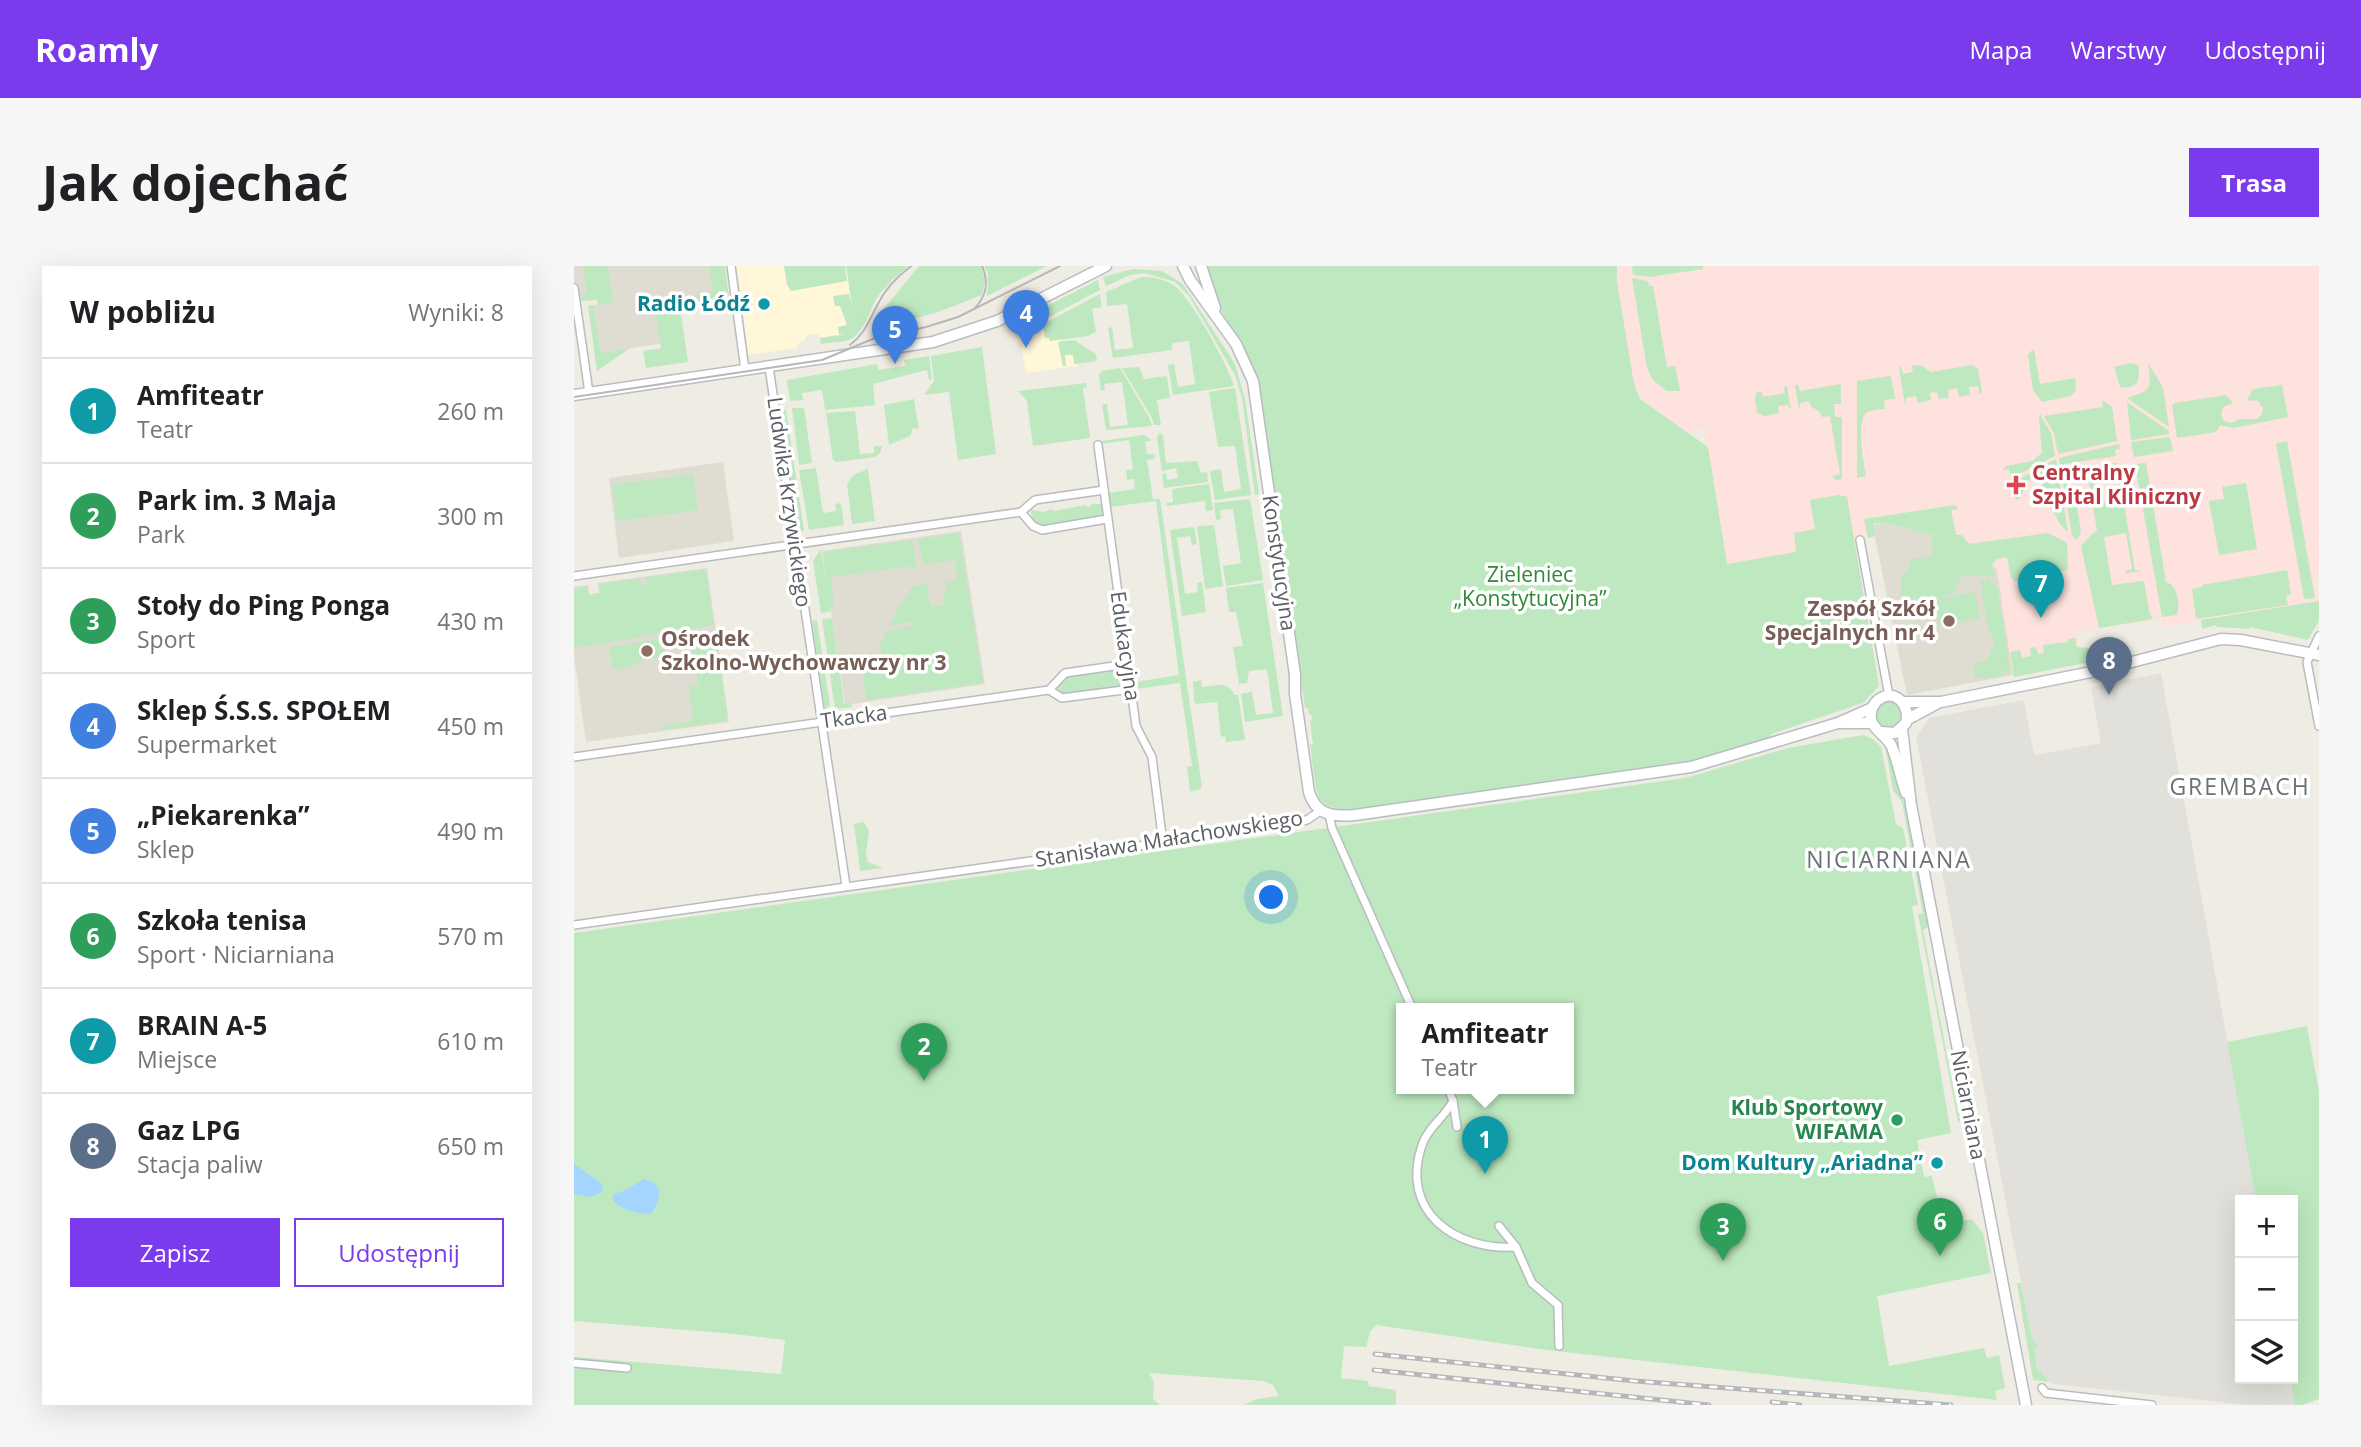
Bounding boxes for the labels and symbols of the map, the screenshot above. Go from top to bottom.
place label: Radio Łódź [637,289,750,317]
pin: 4 [1003,290,1049,348]
marker: Radio Łódź [756,296,772,312]
pin: 5 [872,306,918,364]
street label: Ludwika Krzywickiego [761,395,819,609]
place label: Centralny Szpital Kliniczny [2032,458,2201,510]
marker: Centralny Szpital Kliniczny [2006,475,2026,495]
street label: Konstytucyjna [1257,493,1303,633]
park label: Zieleniec „Konstytucyjna” [1453,560,1607,612]
pin: 7 [2018,560,2064,618]
street label: Edukacyjna [1104,589,1148,703]
place label: Zespół Szkół Specjalnych nr 4 [1765,594,1936,646]
marker: Zespół Szkół Specjalnych nr 4 [1941,613,1957,629]
place label: Ośrodek Szkolno-Wychowawczy nr 3 [661,624,947,676]
pin: 8 [2086,637,2132,695]
marker: Ośrodek Szkolno-Wychowawczy nr 3 [639,643,655,659]
street label: Tkacka [819,697,889,735]
district label: GREMBACH [2169,770,2311,802]
street label: Stanisława Małachowskiego [1033,803,1305,873]
district label: NICIARNIANA [1806,843,1972,875]
your location [1254,880,1288,914]
pin: 2 [901,1023,947,1081]
street label: Niciarniana [1945,1048,1993,1162]
place label: Klub Sportowy WIFAMA [1731,1093,1884,1145]
marker: Klub Sportowy WIFAMA [1889,1112,1905,1128]
pin: 1 [1462,1116,1508,1174]
place label: Dom Kultury „Ariadna” [1681,1148,1924,1176]
marker: Dom Kultury „Ariadna” [1929,1155,1945,1171]
pin: 6 [1917,1198,1963,1256]
pin: 3 [1700,1203,1746,1261]

